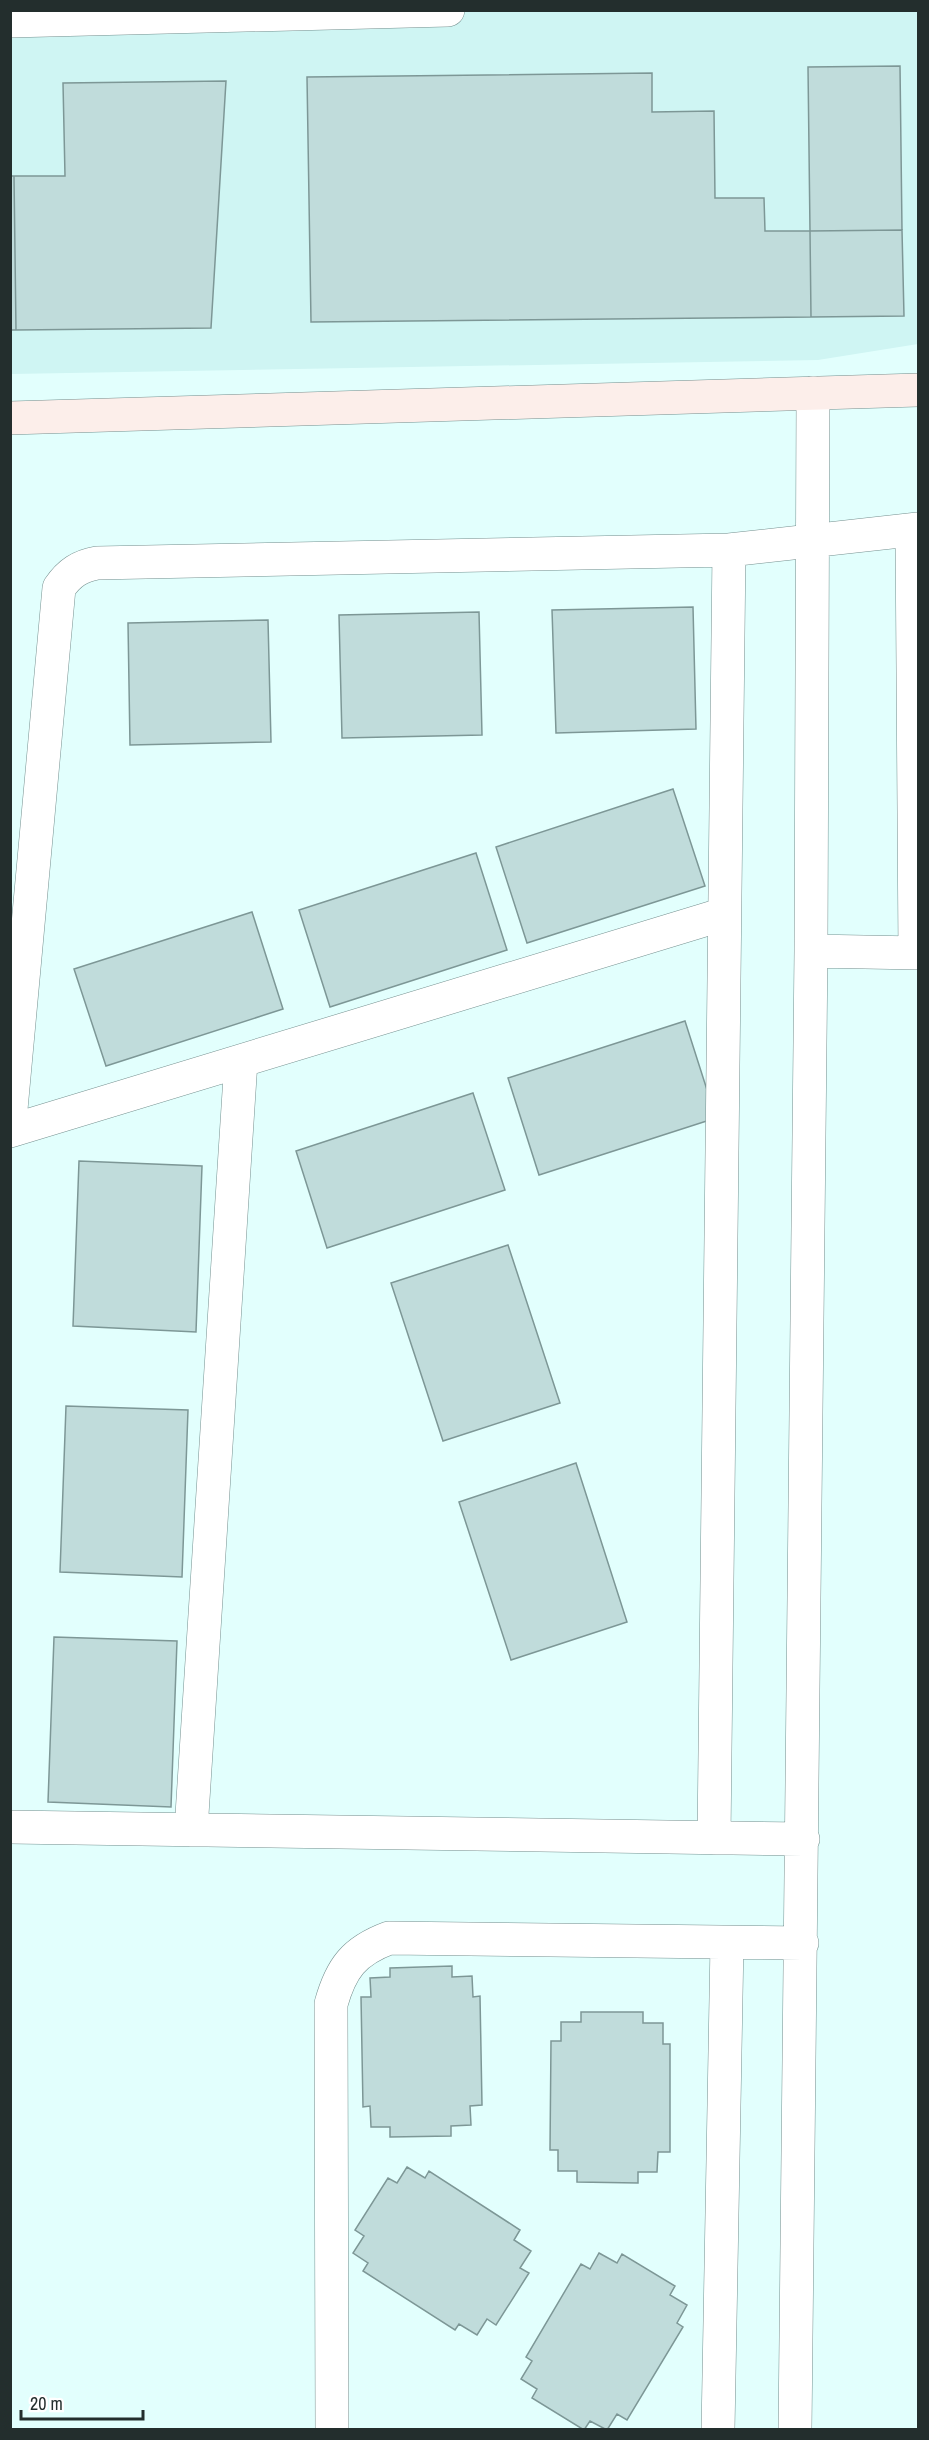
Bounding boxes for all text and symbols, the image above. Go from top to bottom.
scale bar [21,2383,142,2421]
text: 20 m [30,2391,63,2416]

